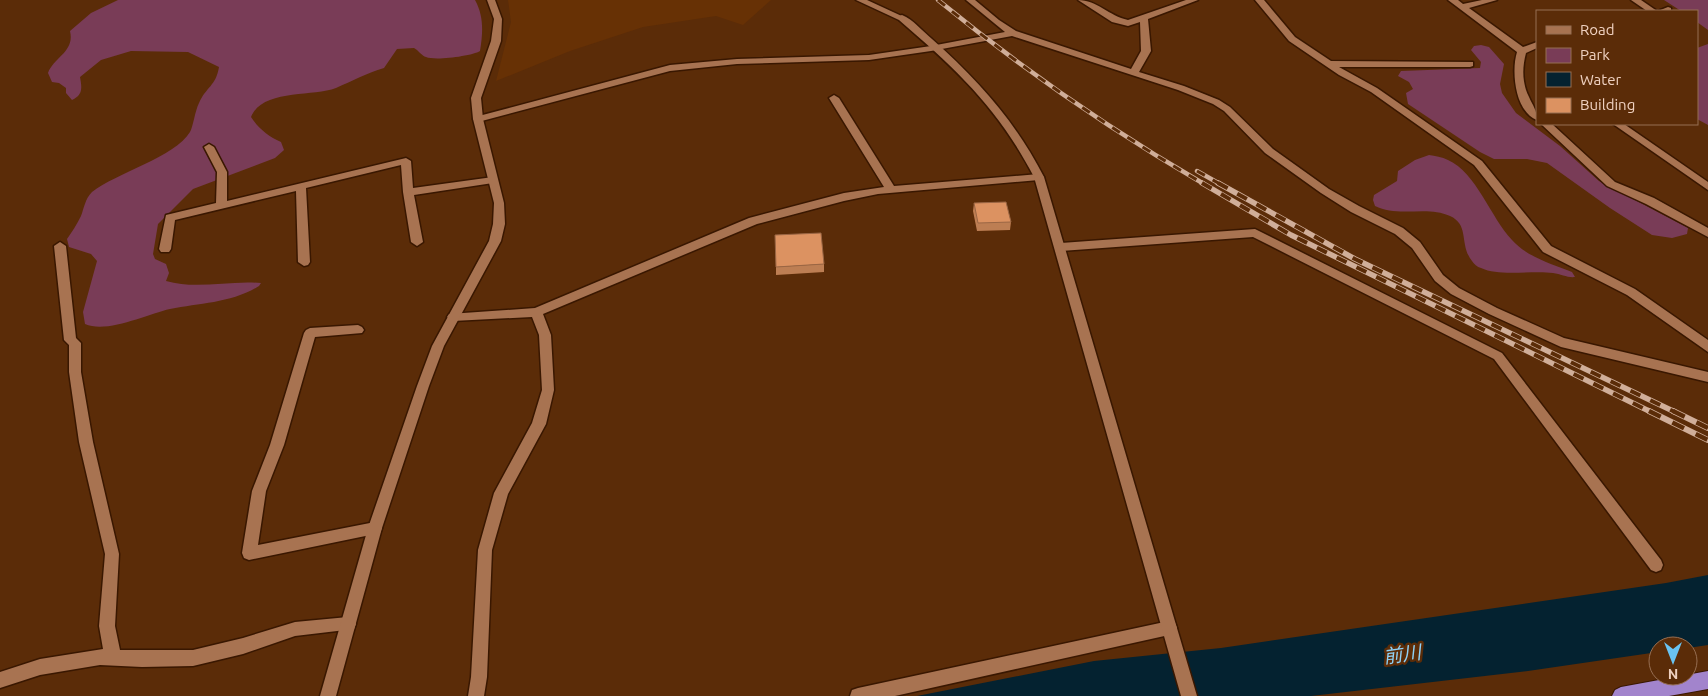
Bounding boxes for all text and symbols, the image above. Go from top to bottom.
legend [1536,10,1698,125]
text: Road [1580,21,1615,38]
text: Park [1580,46,1610,63]
text: Water [1580,71,1621,88]
text: Building [1580,96,1635,113]
north arrow [1648,636,1698,686]
water label: 前川 [1382,640,1424,668]
text: N [1668,666,1678,682]

